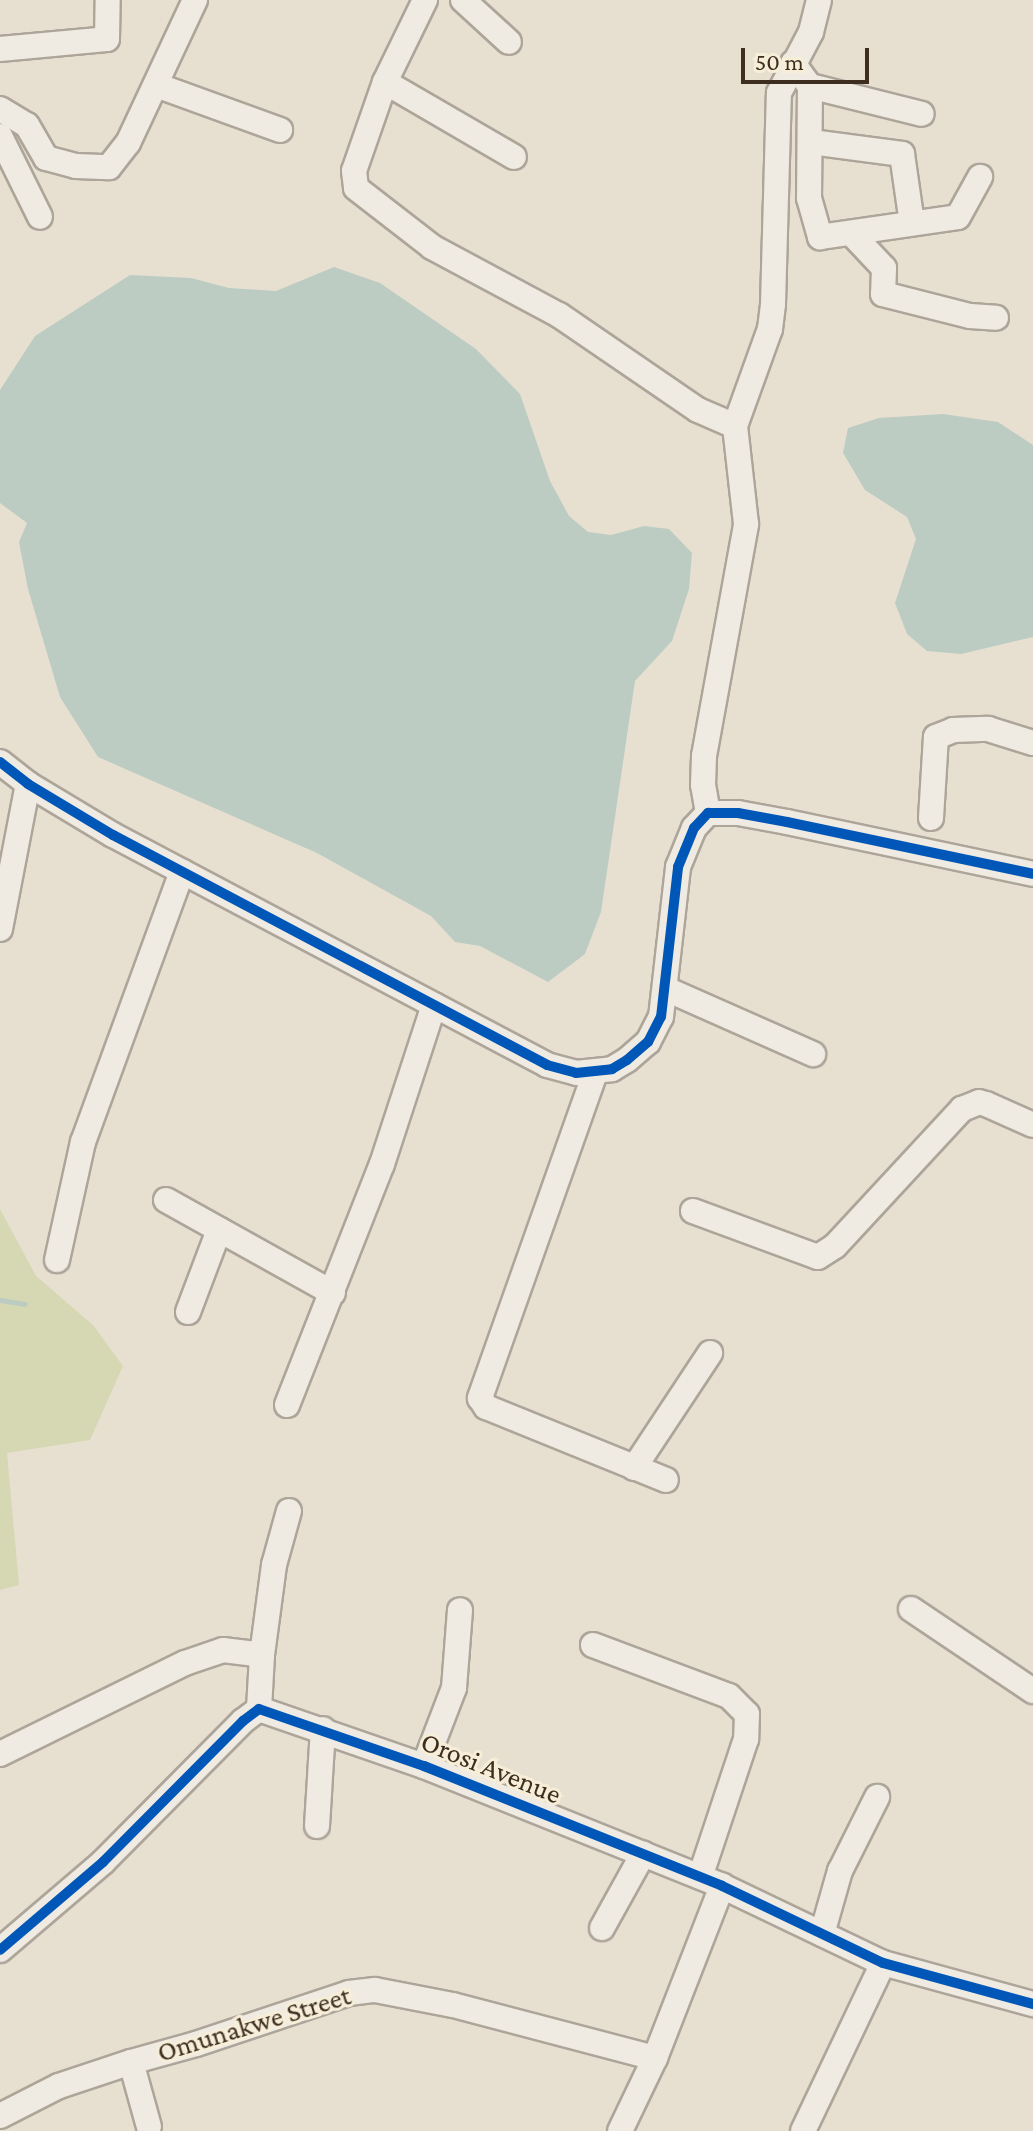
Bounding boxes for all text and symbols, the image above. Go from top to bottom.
scale bar [745,32,873,82]
text: 50 m [755,48,804,75]
street label: Orosi Avenue [416,1725,566,1811]
street label: Omunakwe Street [153,1979,355,2069]

